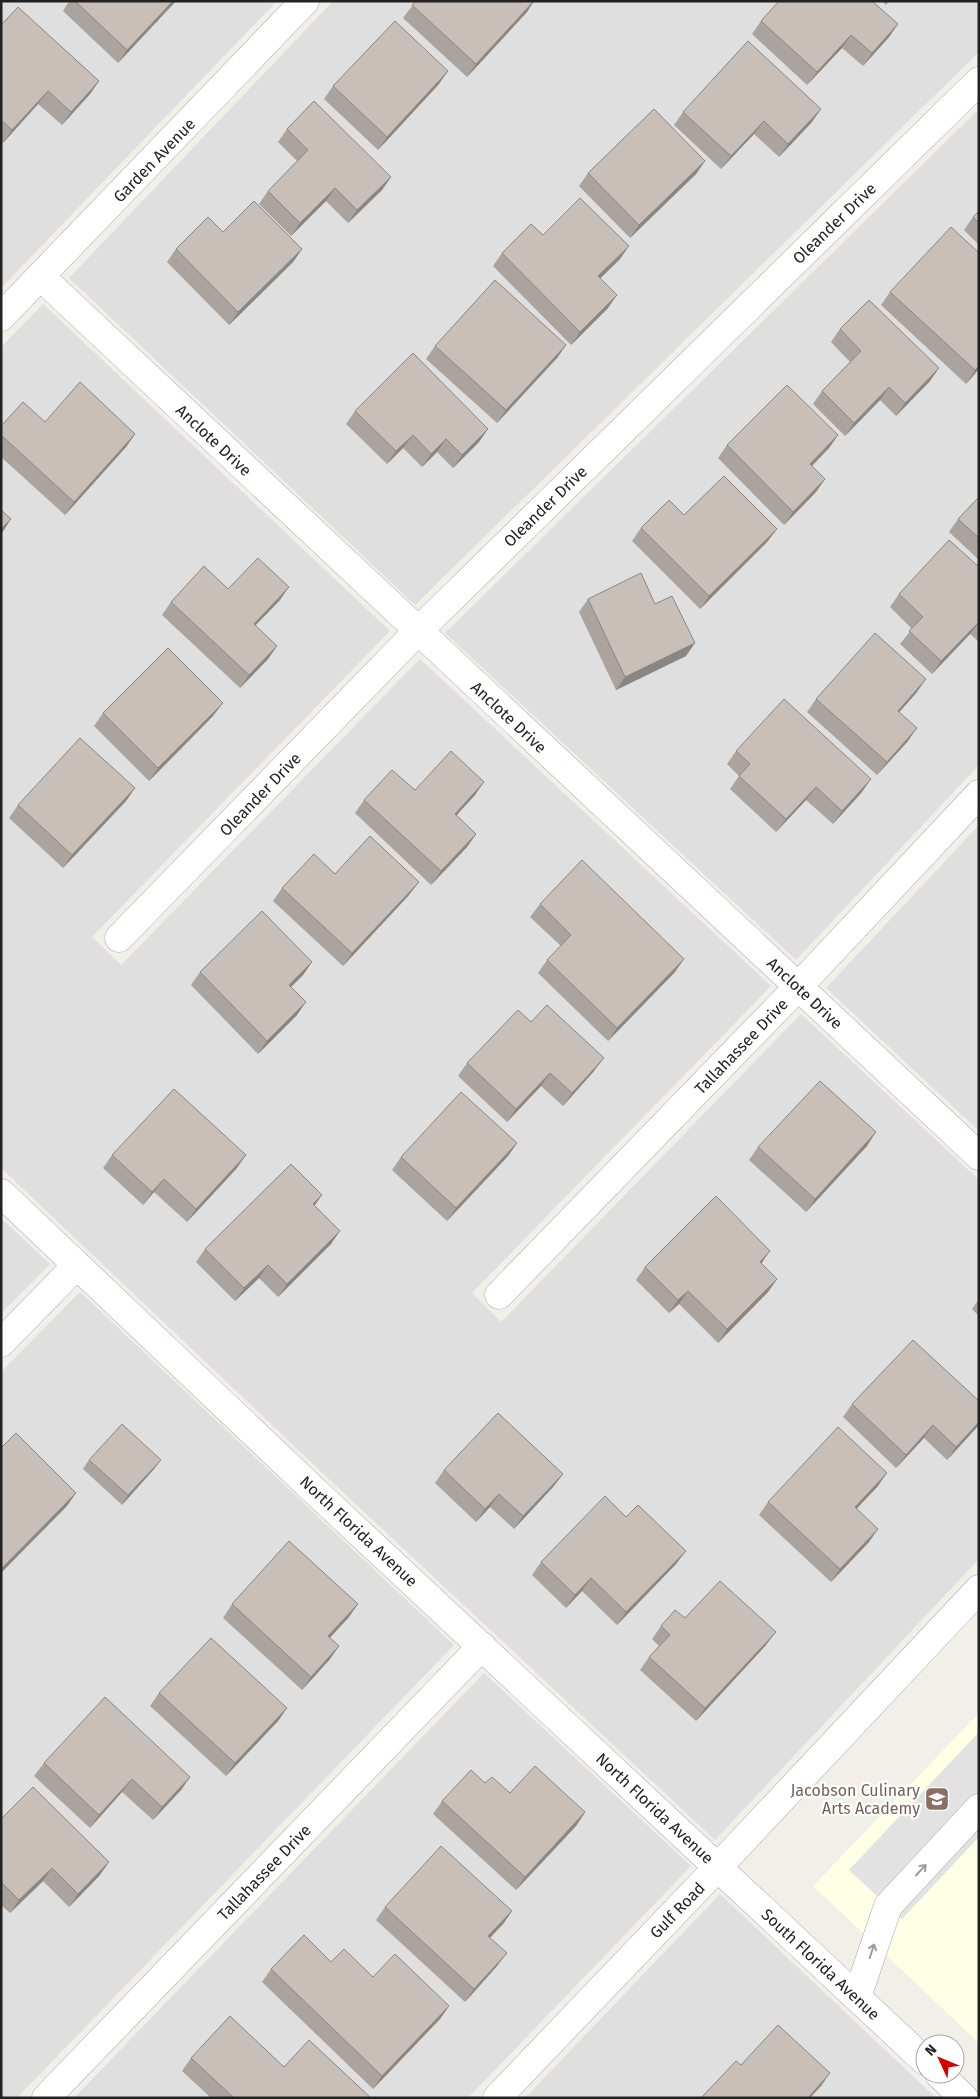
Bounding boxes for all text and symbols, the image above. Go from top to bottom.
street label: Garden Avenue [109,114,199,206]
street label: Oleander Drive [789,179,880,268]
street label: Anclote Drive [172,401,255,480]
street label: Oleander Drive [500,462,591,551]
street label: Anclote Drive [467,678,550,757]
street label: Oleander Drive [216,749,305,840]
street label: Anclote Drive [763,954,846,1033]
street label: Tallahassee Drive [691,994,792,1098]
street label: North Florida Avenue [296,1472,421,1591]
street label: North Florida Avenue [592,1749,717,1868]
place label: Jacobson Culinary Arts Academy [790,1781,920,1818]
school or university icon: Jacobson Culinary Arts Academy [924,1786,950,1812]
street label: Tallahassee Drive [214,1820,315,1924]
one-way arrow [915,1864,927,1876]
street label: Gulf Road [646,1878,709,1942]
street label: South Florida Avenue [758,1905,884,2024]
one-way arrow [868,1944,877,1959]
north arrow [915,2034,965,2084]
text: N [922,2041,940,2060]

